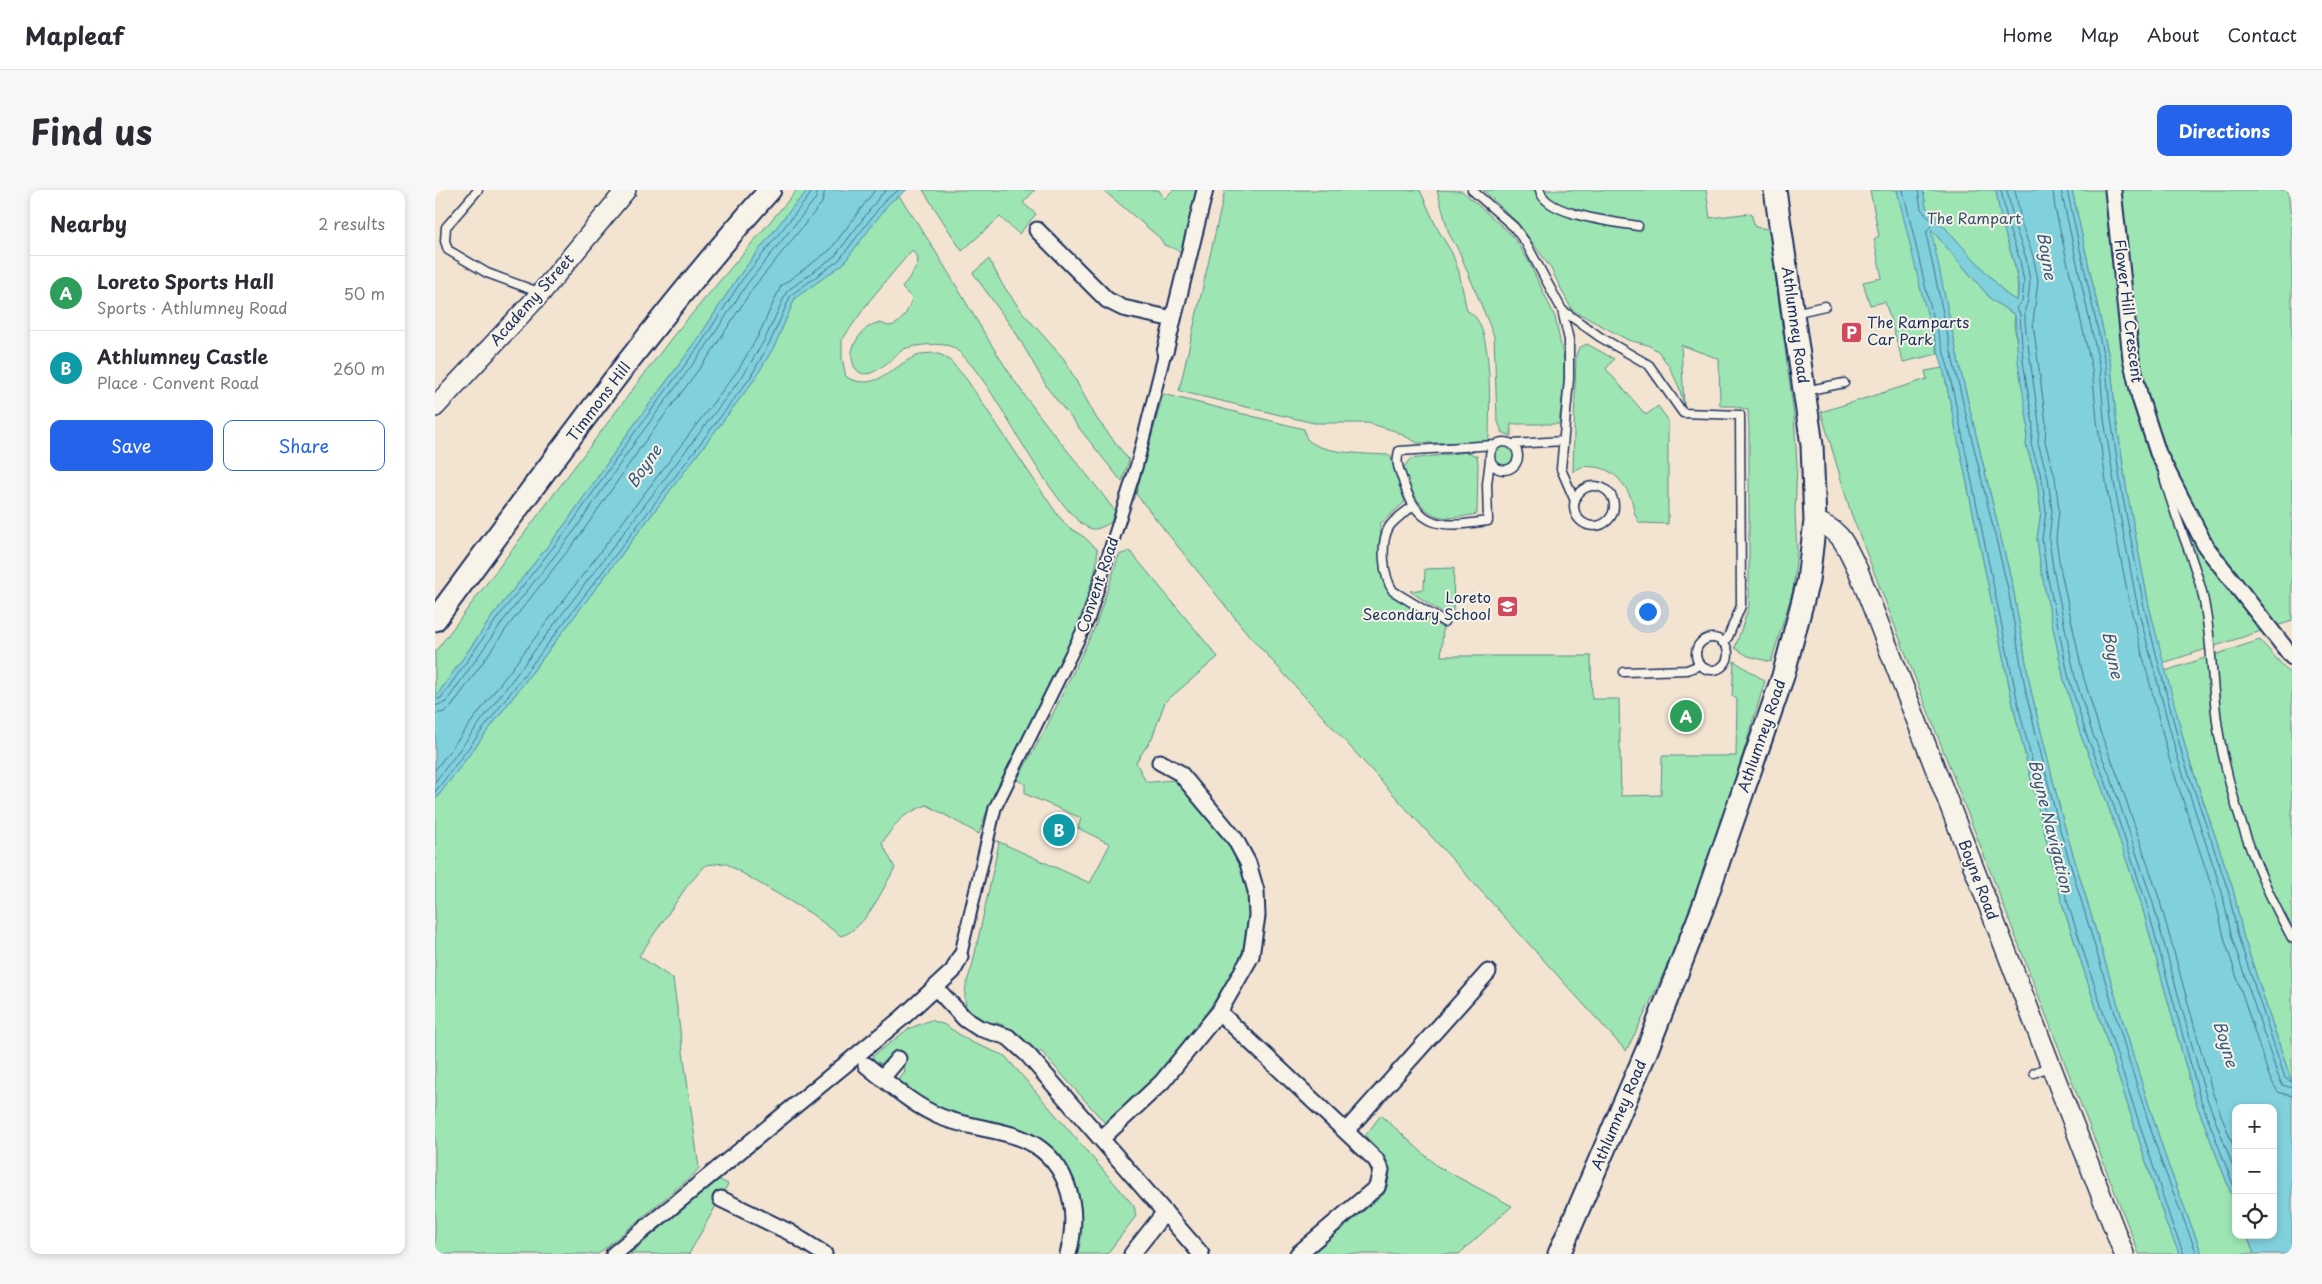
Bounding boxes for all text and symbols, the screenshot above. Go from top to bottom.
text: Mapleaf [25,17,124,53]
text: Home [2002,21,2052,48]
text: Map [2080,21,2119,48]
text: About [2147,21,2199,48]
text: Contact [2227,21,2297,48]
text: Find us [30,104,152,157]
button: Directions [2157,105,2292,156]
park label: The Rampart [1927,206,2021,229]
text: Nearby [50,207,127,239]
text: 2 results [318,211,385,235]
water label: Boyne [2032,230,2064,282]
street label: Flower Hill Crescent [2109,238,2150,384]
street label: Academy Street [483,248,578,350]
street label: Athlumney Road [1777,265,1816,385]
text: Loreto Sports Hall [97,267,274,295]
text: A [60,281,72,305]
text: 50 m [344,281,385,305]
text: Sports · Athlumney Road [97,295,288,319]
place label: The Ramparts Car Park [1867,310,1969,350]
parking icon: The Ramparts Car Park [1839,320,1863,344]
text: Athlumney Castle [97,342,268,370]
text: B [61,356,71,380]
text: 260 m [333,356,385,380]
street label: Timmons Hill [560,356,635,446]
text: Place · Convent Road [97,370,259,394]
button: Save [50,420,213,471]
button: Share [223,420,385,471]
water label: Boyne [620,438,667,492]
street label: Convent Road [1069,533,1124,636]
place label: Loreto Secondary School [1362,585,1491,625]
school or university icon: Loreto Secondary School [1495,595,1519,619]
your location [1635,599,1661,625]
water label: Boyne [2098,629,2131,682]
street label: Athlumney Road [1730,676,1791,795]
pin: A [1670,697,1702,735]
water label: Boyne Navigation [2024,757,2080,896]
pin: B [1043,811,1075,849]
street label: Boyne Road [1954,836,2005,923]
water label: Boyne [2209,1017,2246,1071]
street label: Athlumney Road [1584,1056,1651,1173]
map controls [2232,1104,2277,1239]
button: + [2232,1104,2277,1149]
button: − [2232,1149,2277,1194]
button: locate [2232,1194,2277,1239]

